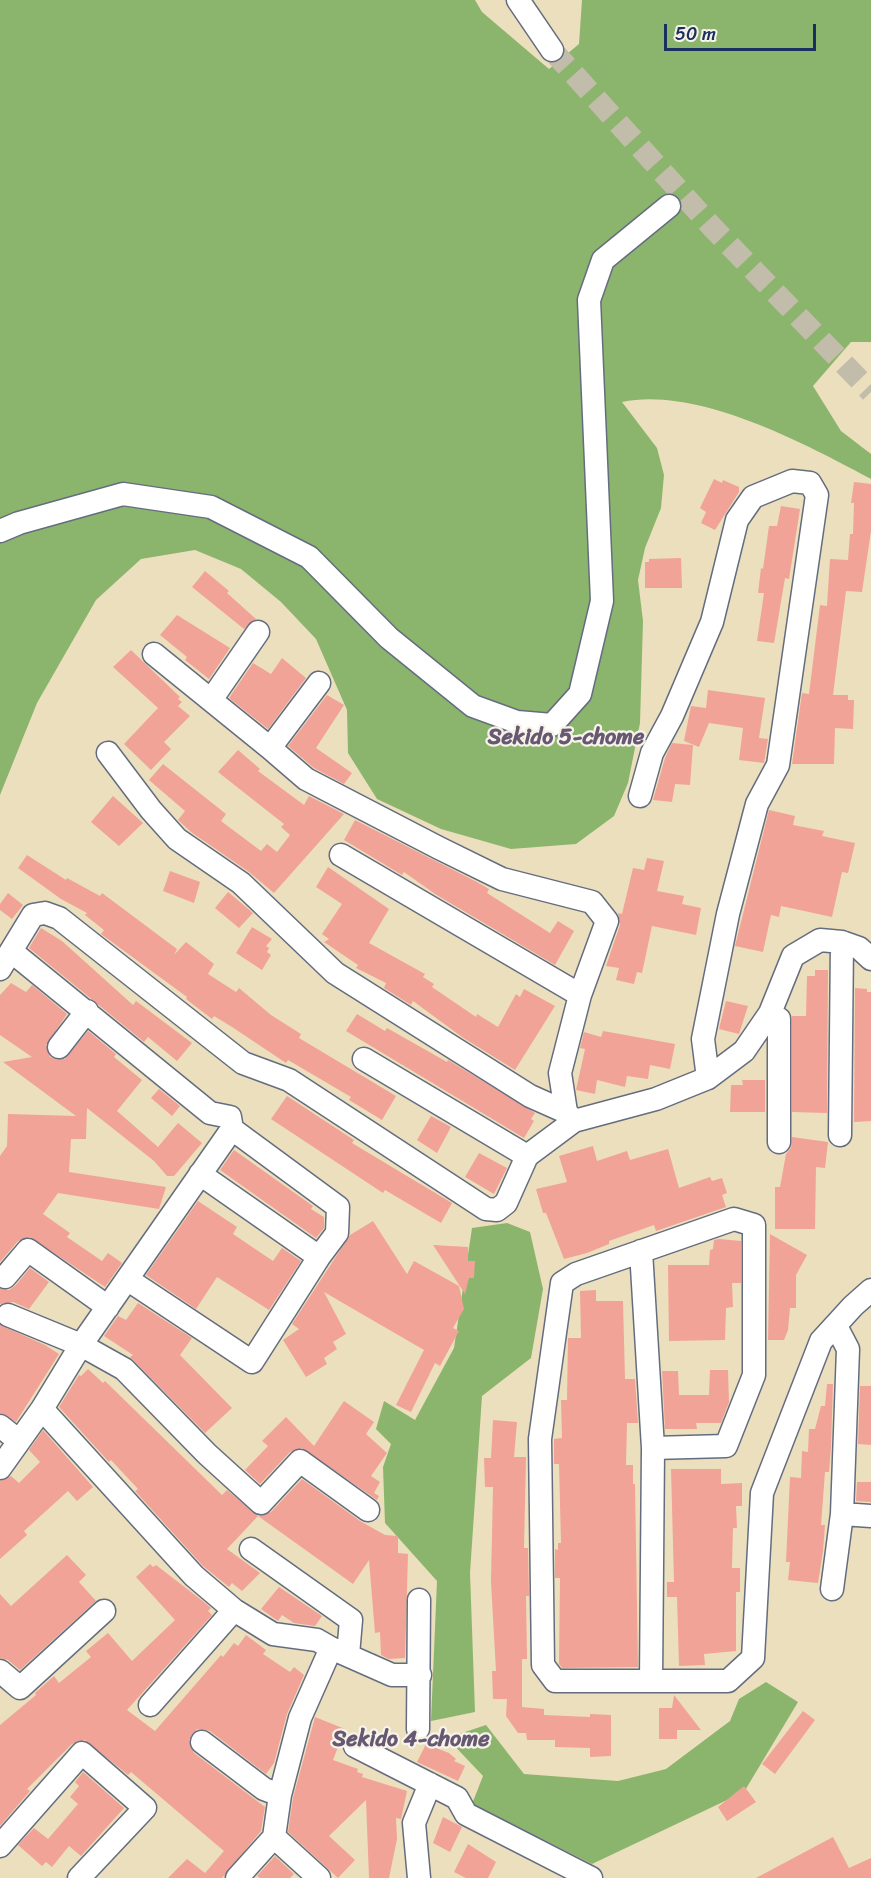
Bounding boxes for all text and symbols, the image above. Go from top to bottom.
scale bar [667,12,818,50]
text: 50 m [675,18,716,50]
district label: Sekido 5-chome [488,725,644,751]
district label: Sekido 4-chome [333,1727,489,1753]

